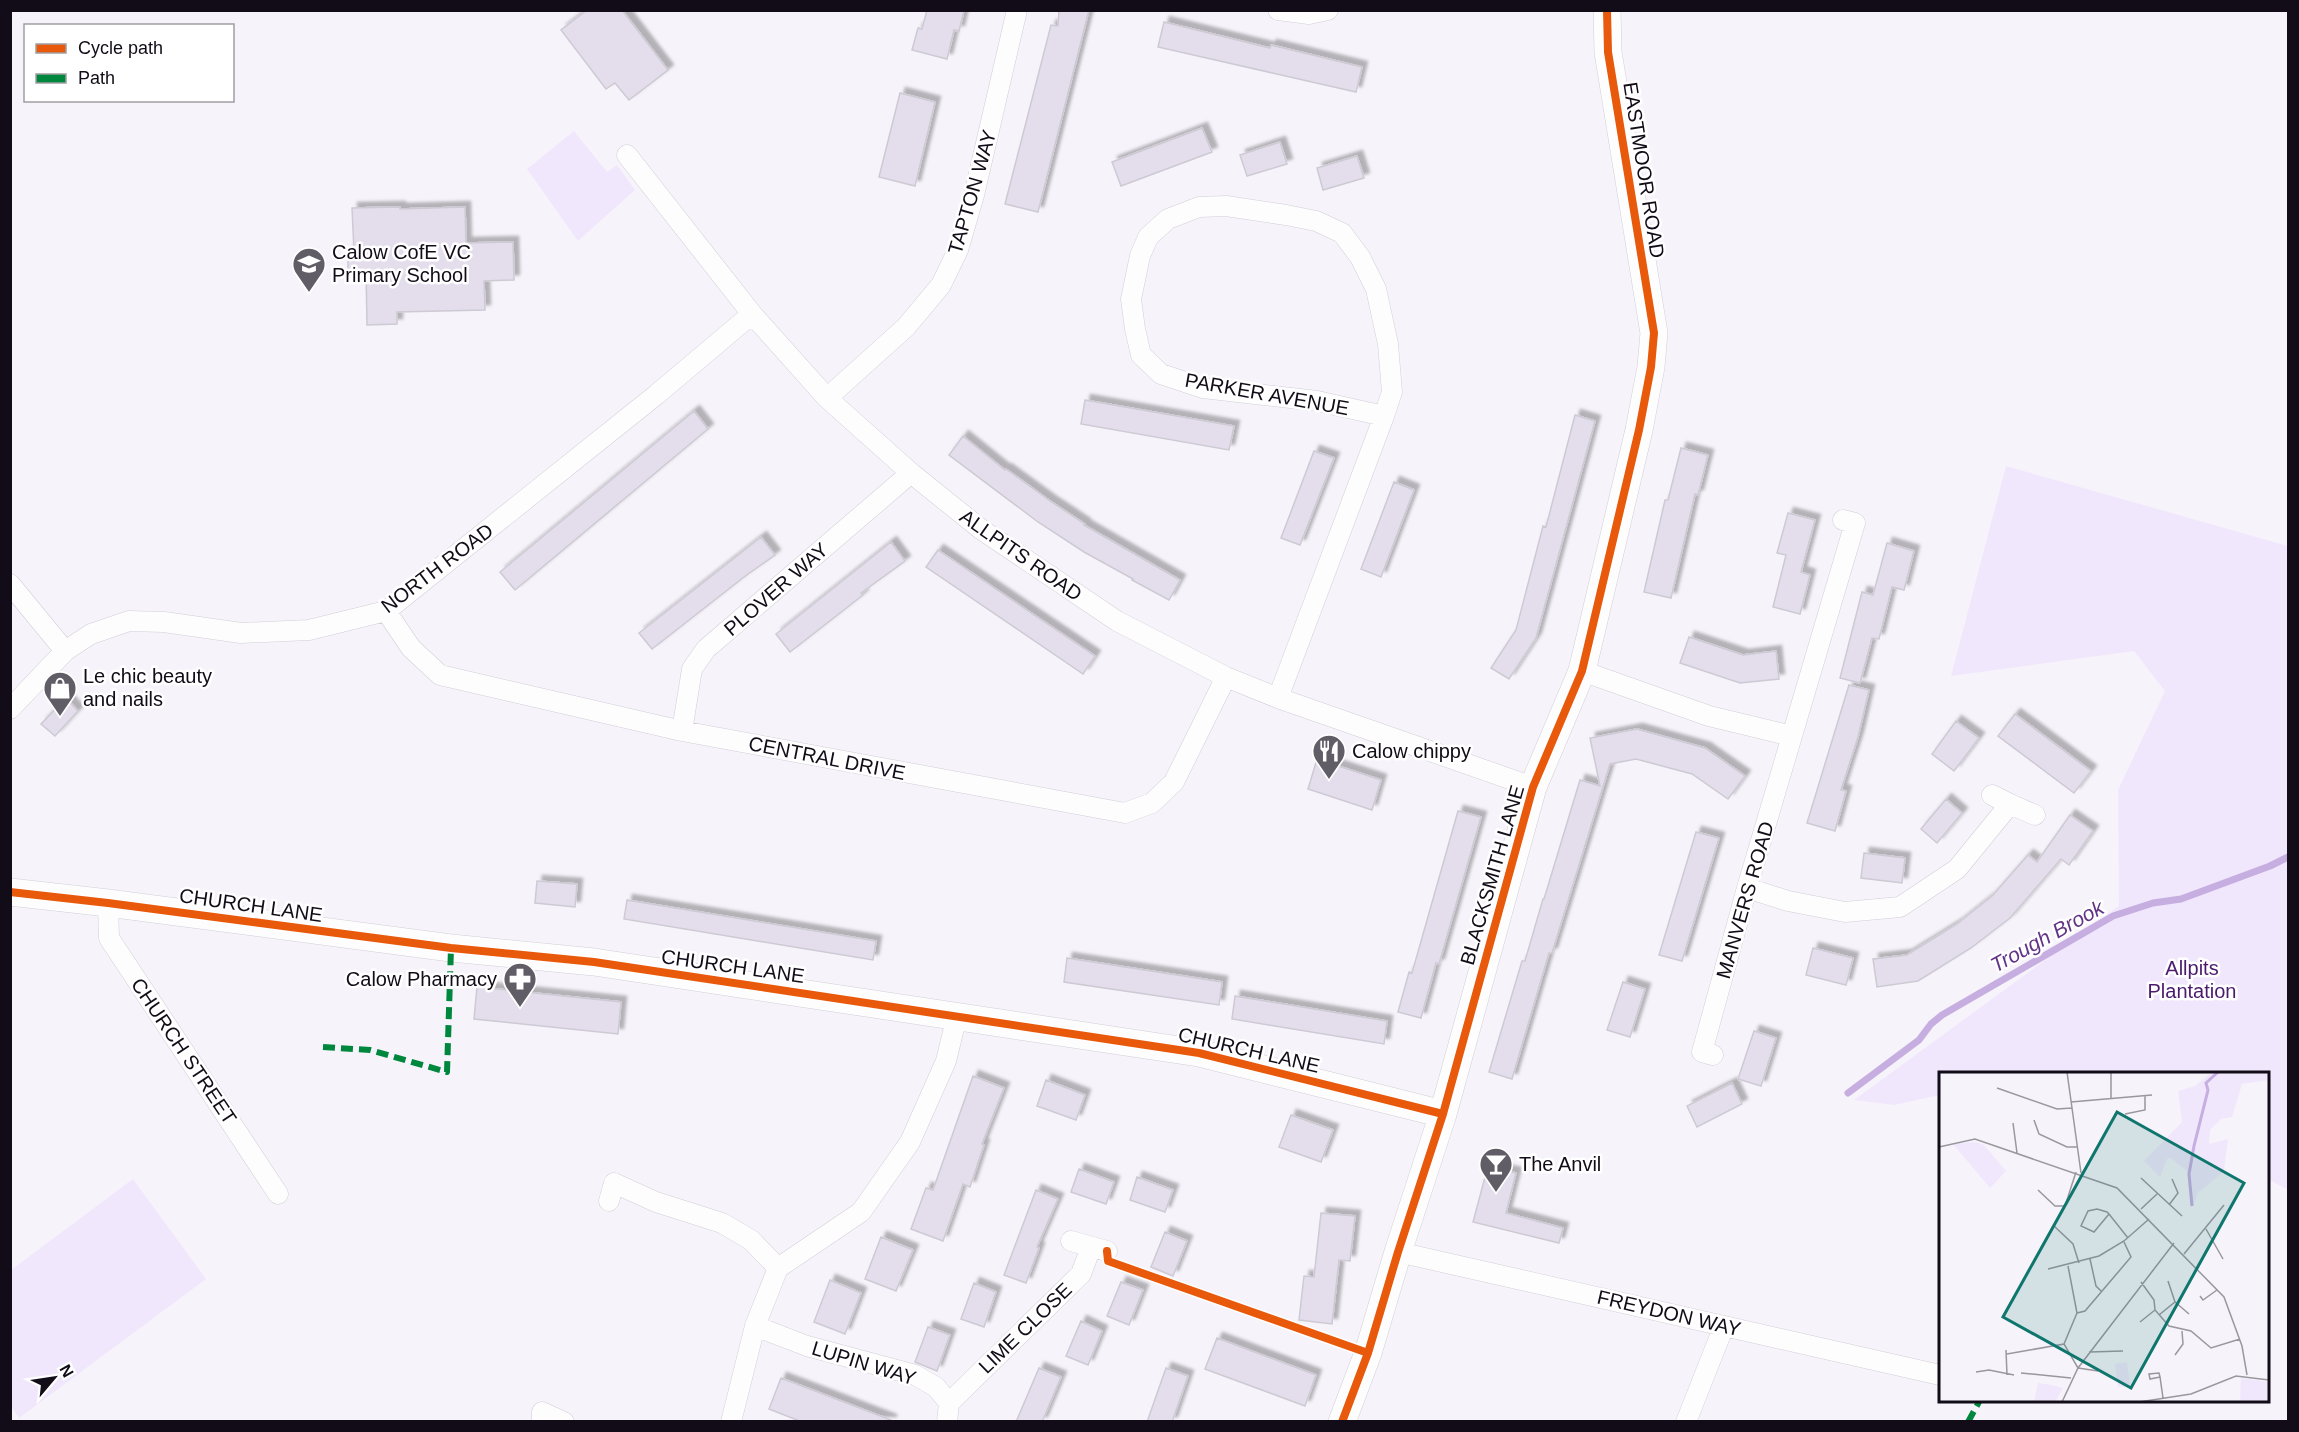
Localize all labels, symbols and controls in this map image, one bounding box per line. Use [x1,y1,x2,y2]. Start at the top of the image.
legend [24,24,234,102]
text: Cycle path [78,38,163,58]
text: Path [78,68,115,88]
street label: EASTMOOR ROAD [1619,80,1669,260]
street label: TAPTON WAY [944,127,1000,257]
place label: Calow CofE VC Primary School [332,241,471,286]
school or university icon: Calow CofE VC Primary School [291,246,327,293]
street label: PARKER AVENUE [1183,369,1351,419]
street label: ALLPITS ROAD [956,505,1086,605]
street label: NORTH ROAD [377,519,497,617]
street label: PLOVER WAY [720,538,832,640]
place label: Le chic beauty and nails [83,665,212,710]
shop icon: Le chic beauty and nails [42,670,78,717]
street label: CENTRAL DRIVE [747,732,907,784]
restaurant icon: Calow chippy [1311,733,1347,780]
place label: Calow chippy [1352,740,1471,762]
street label: BLACKSMITH LANE [1456,783,1528,967]
street label: MANVERS ROAD [1712,819,1778,981]
street label: CHURCH LANE [178,884,324,926]
water label: Trough Brook [1986,895,2109,977]
street label: CHURCH LANE [660,945,806,987]
park label: Allpits Plantation [2148,957,2236,1002]
pharmacy icon: Calow Pharmacy [502,961,538,1008]
place label: Calow Pharmacy [346,968,497,990]
street label: CHURCH STREET [127,974,241,1128]
street label: CHURCH LANE [1176,1023,1322,1077]
inset map [1939,1072,2269,1402]
bar icon: The Anvil [1478,1146,1514,1193]
place label: The Anvil [1519,1153,1601,1175]
street label: LIME CLOSE [974,1278,1076,1378]
street label: FREYDON WAY [1595,1286,1743,1340]
street label: LUPIN WAY [809,1337,919,1389]
north arrow [24,1348,84,1408]
text: N [56,1362,77,1380]

